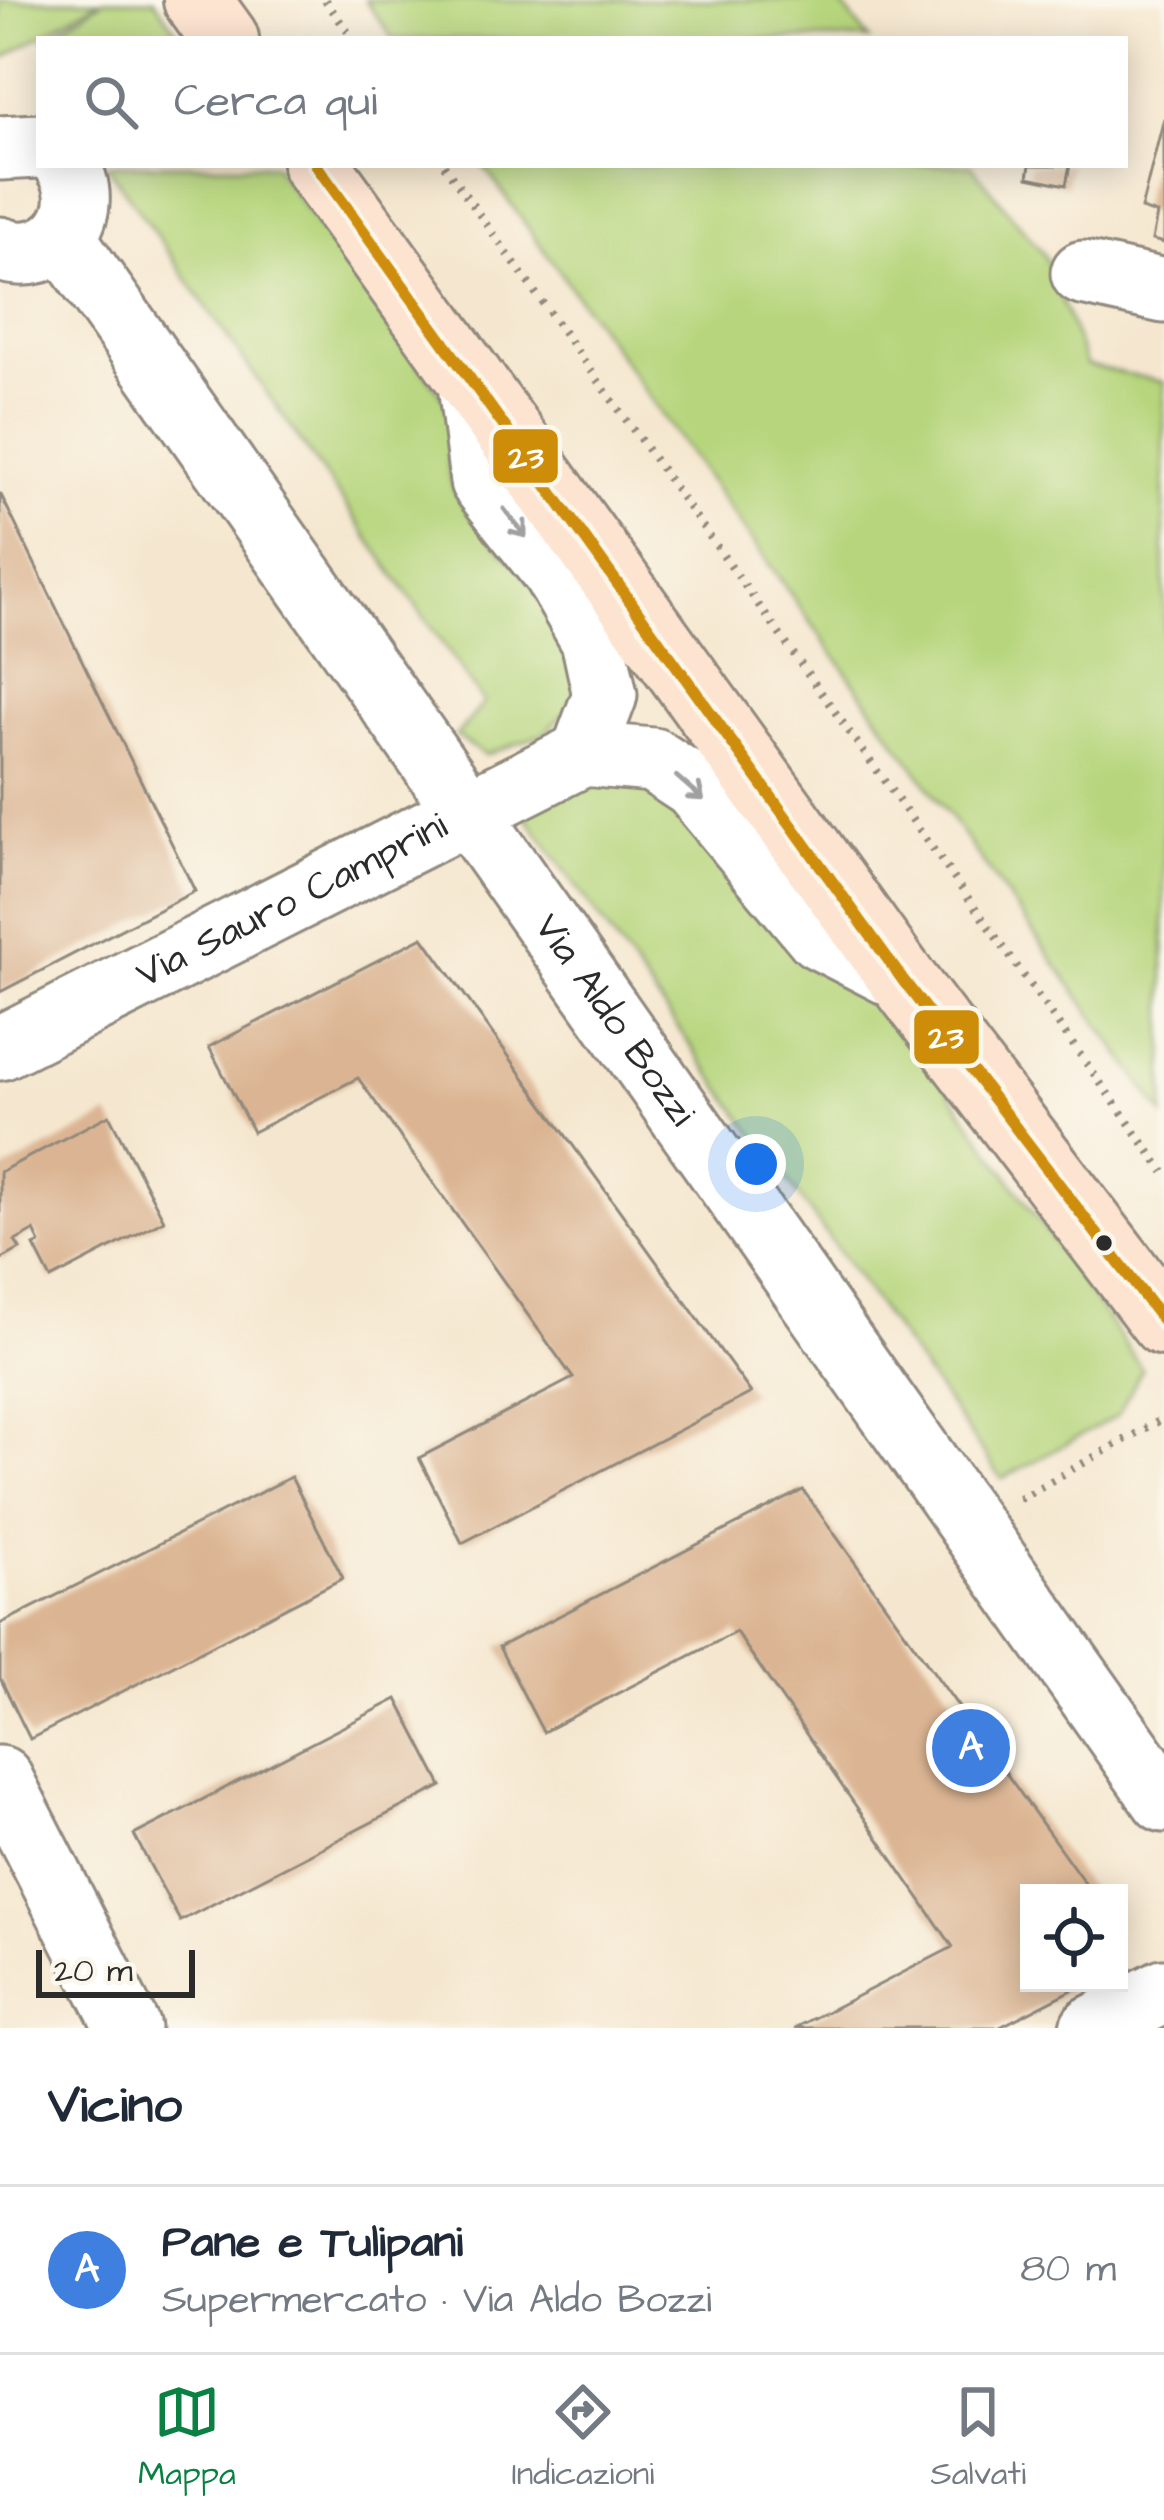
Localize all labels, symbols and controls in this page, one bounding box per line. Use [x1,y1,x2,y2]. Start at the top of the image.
search box [36,36,1128,168]
icon: search [78,69,144,135]
text: Cerca qui [174,71,377,133]
line badge: 23 [491,427,560,485]
text: 23 [507,435,544,481]
one-way arrow [501,506,528,538]
one-way arrow [674,773,705,801]
street label: Via Sauro Camprini [127,800,457,1002]
street label: Via Aldo Bozzi [521,903,708,1137]
line badge: 23 [912,1008,981,1066]
text: 23 [927,1015,964,1061]
your location [726,1134,786,1194]
unlabelled marker [1093,1232,1115,1254]
pin: A [932,1703,1010,1793]
map controls [1020,1884,1128,1992]
button: locate [1020,1884,1128,1992]
scale bar [36,1944,195,1997]
text: 20 m [54,1948,133,1994]
text: Vicino [48,2071,182,2142]
text: Pane e Tulipani [162,2212,463,2274]
text: A [75,2243,99,2297]
text: 80 m [1020,2243,1116,2297]
text: Supermercato · Via Aldo Bozzi [162,2274,712,2328]
tab: Mappa [138,2379,236,2497]
tab: Indicazioni [512,2379,654,2497]
tab: Salvati [930,2379,1026,2497]

